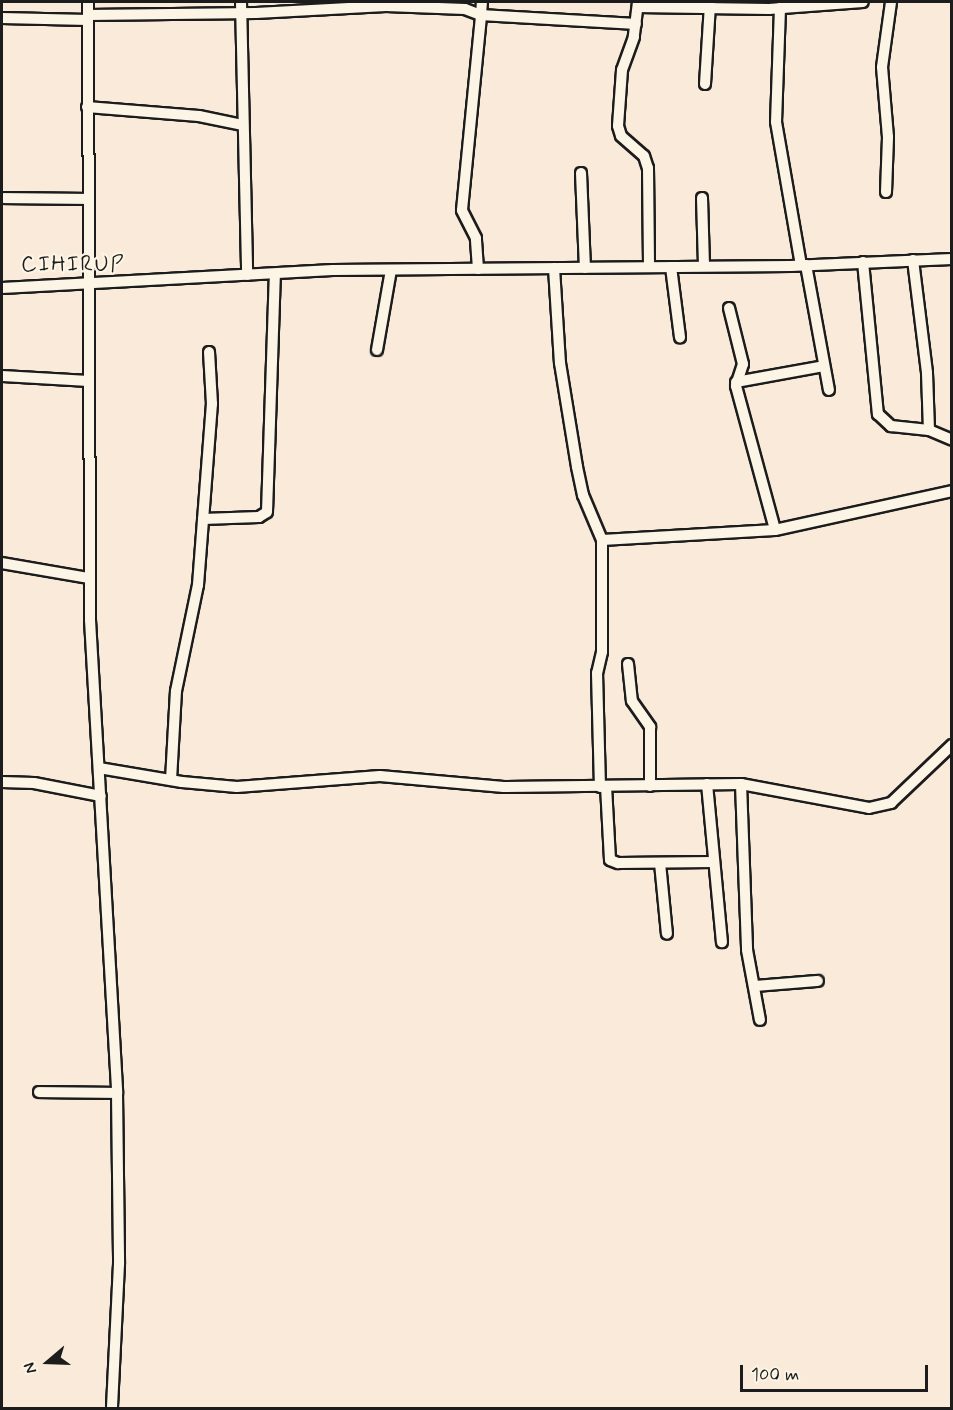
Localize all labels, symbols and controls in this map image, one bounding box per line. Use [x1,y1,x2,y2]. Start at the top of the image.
district label: CIHIRUP [21,253,125,279]
north arrow [18,1332,78,1392]
scale bar [743,1353,930,1391]
text: N [19,1360,42,1376]
text: 100 m [751,1363,799,1387]

